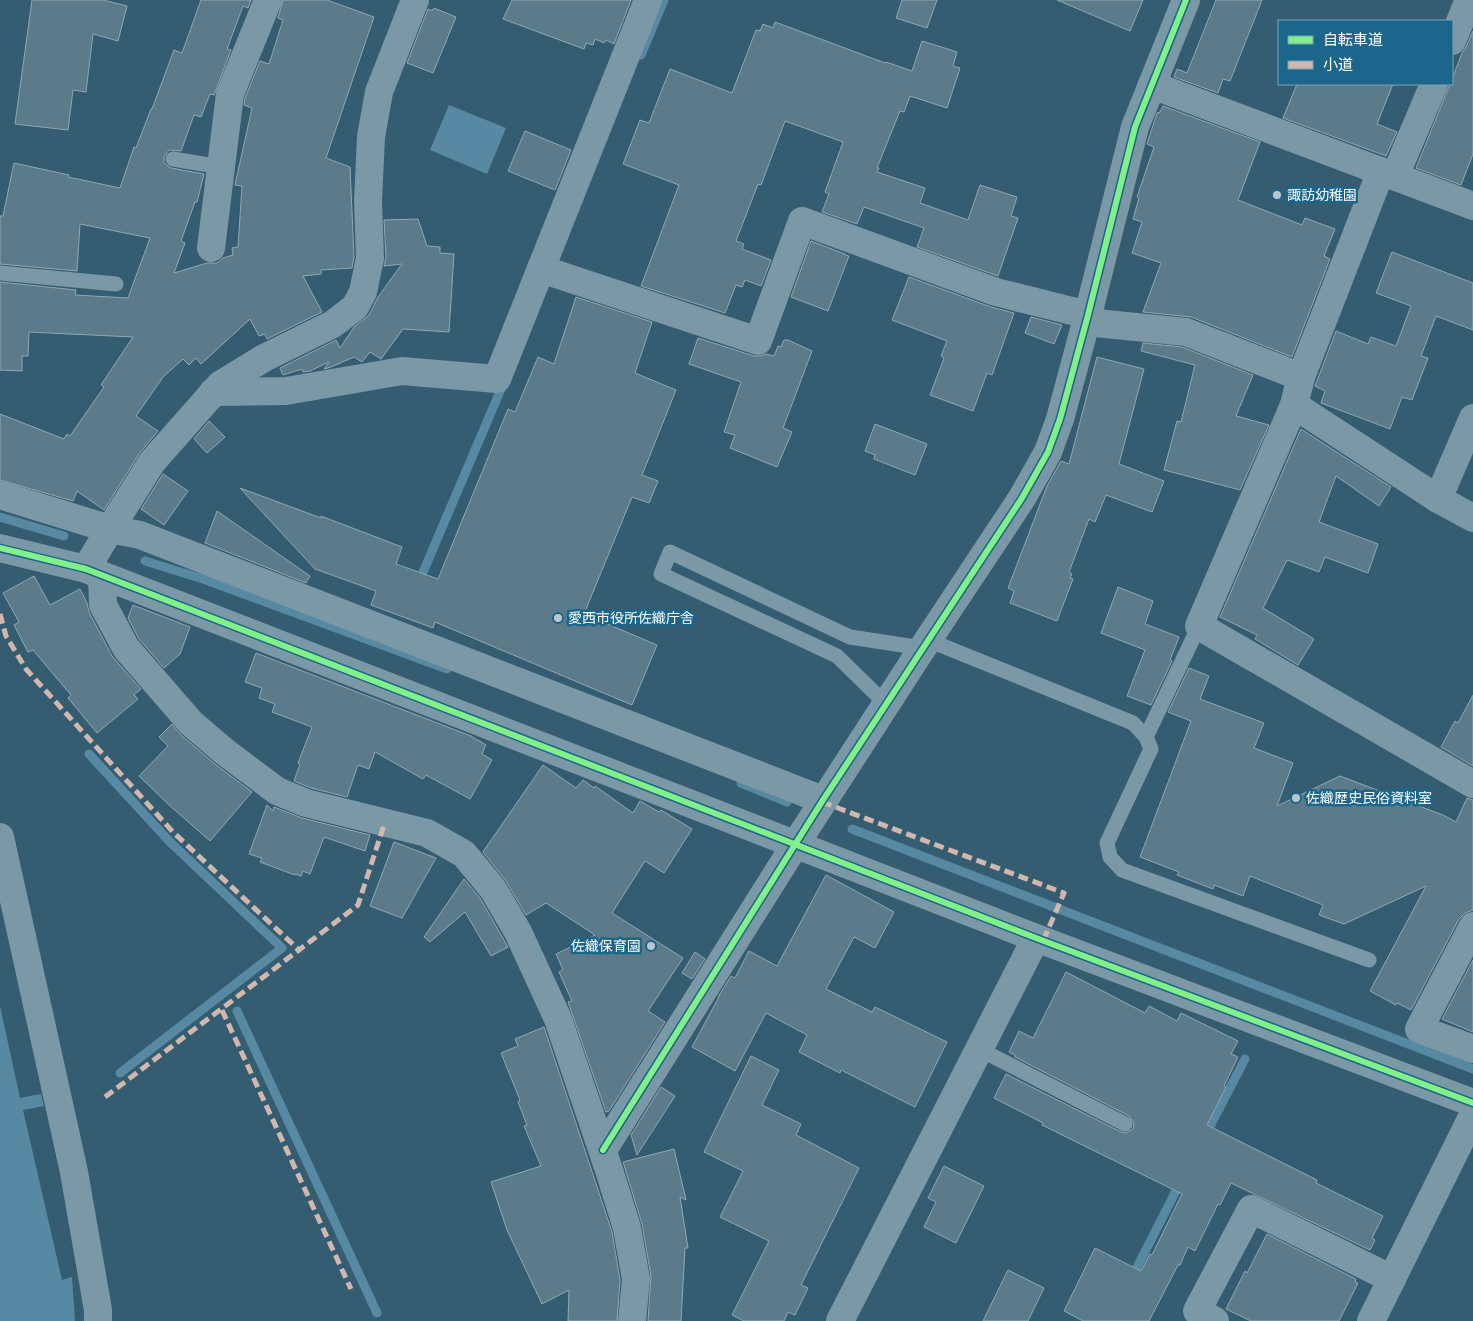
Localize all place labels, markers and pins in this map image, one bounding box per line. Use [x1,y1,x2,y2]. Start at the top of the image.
place label: 諏訪幼稚園 [1287,187,1357,204]
marker: 諏訪幼稚園 [1271,189,1283,201]
place label: 愛西市役所佐織庁舎 [568,610,694,627]
marker: 愛西市役所佐織庁舎 [552,612,564,624]
place label: 佐織歴史民俗資料室 [1306,790,1432,807]
marker: 佐織歴史民俗資料室 [1290,792,1302,804]
place label: 佐織保育園 [571,938,641,955]
marker: 佐織保育園 [645,940,657,952]

